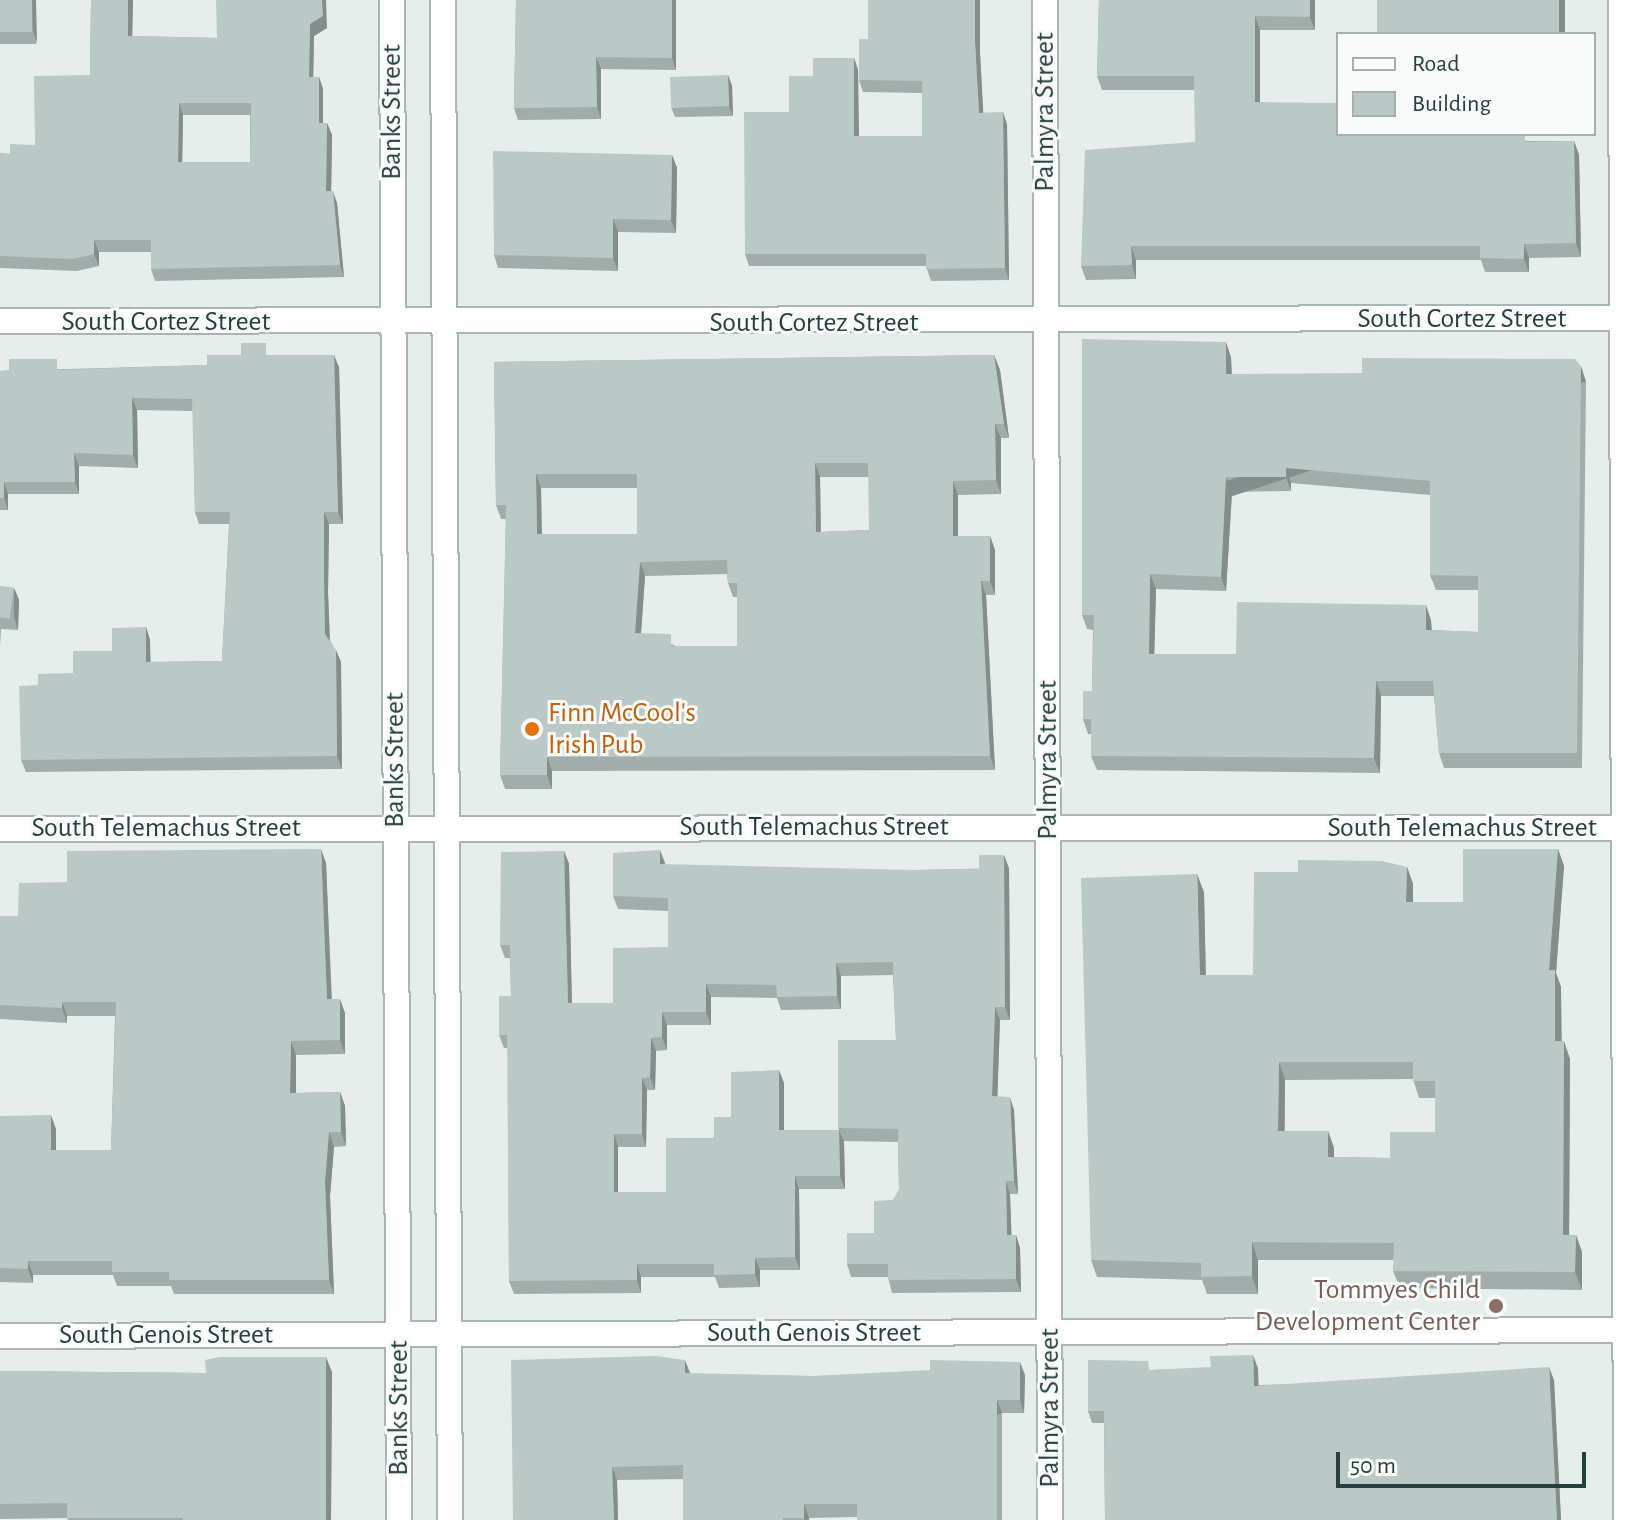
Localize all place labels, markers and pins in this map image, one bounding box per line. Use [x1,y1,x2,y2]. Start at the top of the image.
place label: Finn McCool's Irish Pub [548,696,696,762]
marker: Finn McCool's Irish Pub [523,720,541,738]
place label: Tommyes Child Development Center [1255,1273,1480,1339]
marker: Tommyes Child Development Center [1487,1297,1505,1315]

